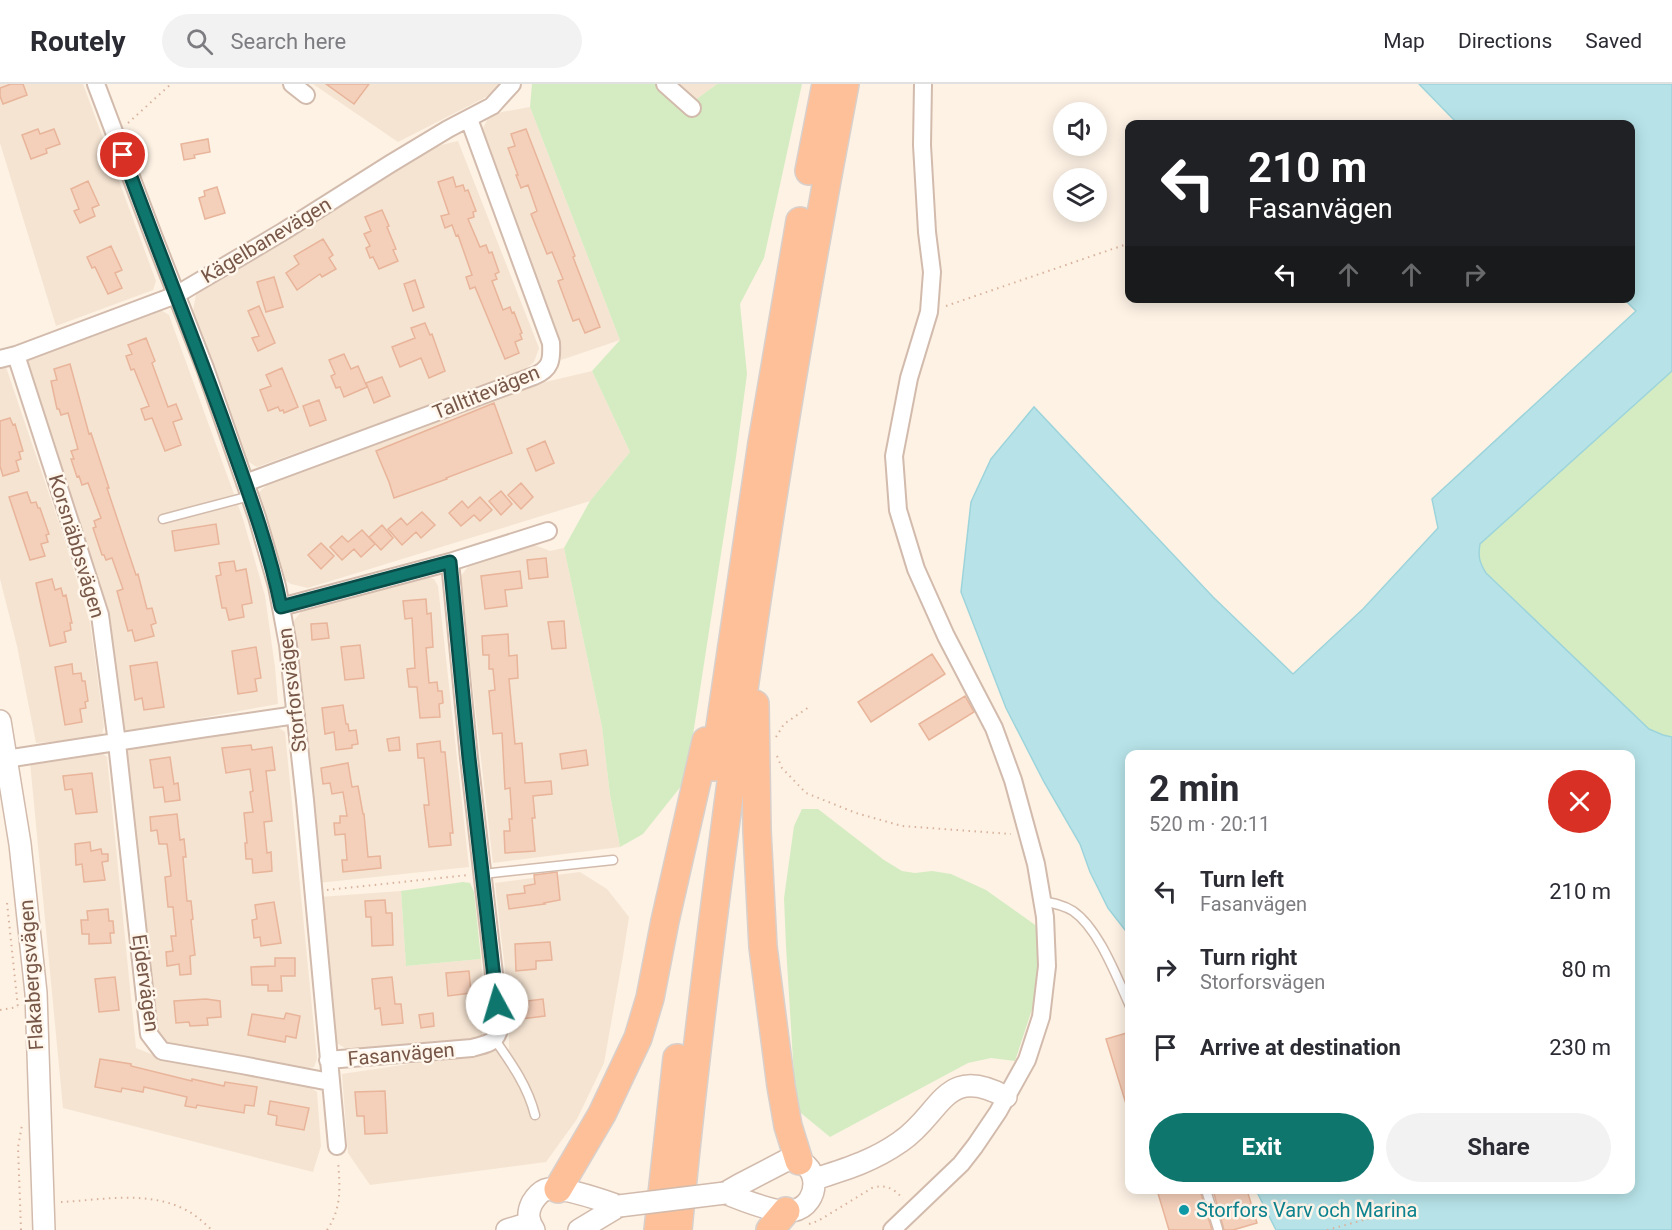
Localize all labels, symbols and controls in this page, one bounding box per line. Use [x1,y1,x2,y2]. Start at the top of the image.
search box [162,14,582,68]
text: Routely [30,25,126,58]
icon: search [183,25,216,58]
text: Search here [231,29,346,54]
text: Map [1383,29,1425,53]
text: Directions [1458,29,1552,53]
text: Saved [1585,29,1642,53]
map controls [1053,102,1107,222]
button: sound [1053,102,1107,156]
pin [97,129,148,180]
icon: arrive [106,138,139,171]
text: 210 m [1248,143,1367,192]
icon: left [1149,144,1227,222]
button: layers [1053,168,1107,222]
street label: Kägelbanevägen [197,192,335,288]
text: Fasanvägen [1248,193,1393,225]
icon: left [1269,258,1302,291]
icon: ahead [1332,258,1365,291]
icon: ahead [1395,258,1428,291]
icon: right [1458,258,1491,291]
street label: Talltitevägen [429,360,543,424]
street label: Korsnäbbsvägen [44,471,110,621]
street label: Storforsvägen [272,626,312,754]
text: 2 min [1149,768,1240,810]
button: close [1548,770,1611,833]
text: 520 m · 20:11 [1149,812,1270,836]
text: Turn left [1200,867,1284,892]
icon: left [1149,875,1182,908]
text: 210 m [1549,879,1611,904]
text: Fasanvägen [1200,892,1307,916]
street label: Flakabergsvägen [14,899,48,1051]
street label: Ejdervägen [127,933,165,1033]
text: Turn right [1200,945,1297,970]
icon: right [1149,953,1182,986]
text: 80 m [1562,957,1611,982]
text: Storforsvägen [1200,970,1325,994]
position arrow [465,972,529,1036]
icon: arrive [1149,1031,1182,1064]
text: Arrive at destination [1200,1035,1401,1060]
text: 230 m [1549,1035,1611,1060]
street label: Fasanvägen [347,1037,455,1071]
button: Exit [1149,1113,1374,1182]
button: Share [1386,1113,1611,1182]
place label: Storfors Varv och Marina [1196,1198,1418,1222]
marker: Storfors Varv och Marina [1177,1203,1191,1217]

